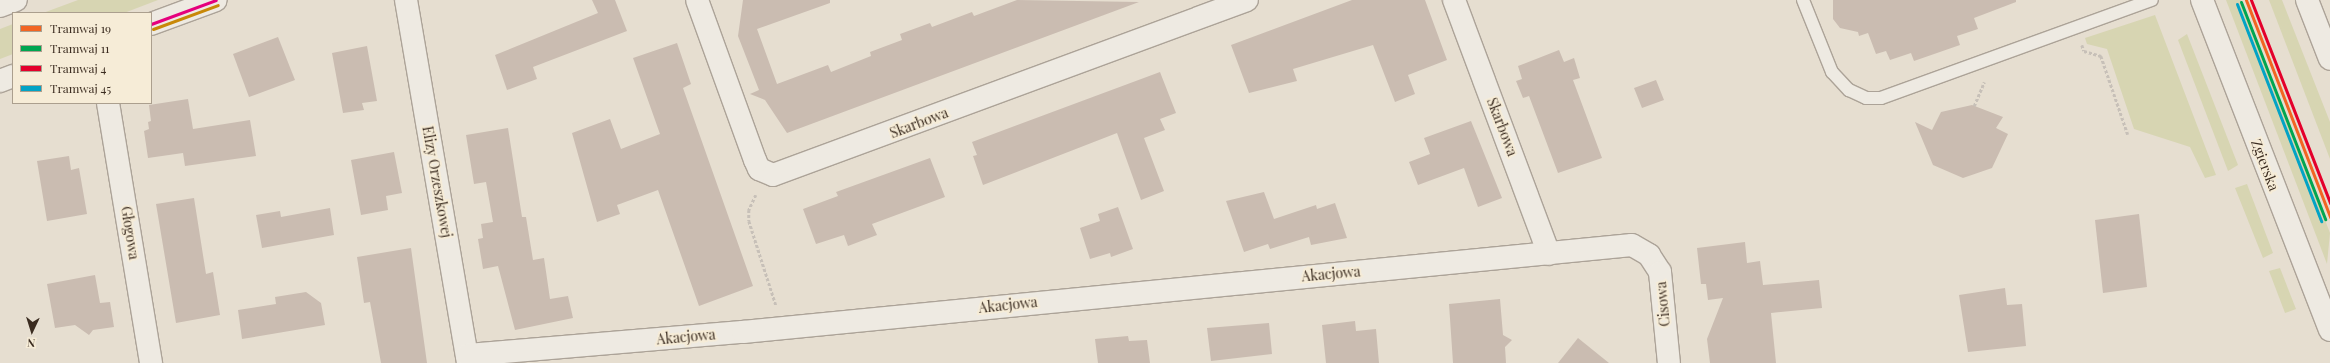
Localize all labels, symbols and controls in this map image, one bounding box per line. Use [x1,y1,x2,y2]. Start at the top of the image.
legend [12,12,152,104]
text: Tramwaj 19 [50,20,111,36]
text: Tramwaj 11 [50,40,110,56]
text: Tramwaj 4 [50,60,106,76]
text: Tramwaj 45 [50,80,111,96]
street label: Skarbowa [1483,95,1521,159]
street label: Skarbowa [887,104,951,142]
street label: Elizy Orzeszkowej [419,125,455,239]
street label: Zgierska [2247,137,2283,193]
street label: Głogowa [117,205,143,261]
street label: Akacjowa [1301,263,1361,285]
street label: Cisowa [1653,281,1673,327]
street label: Akacjowa [978,294,1038,316]
north arrow [12,311,52,351]
street label: Akacjowa [656,326,716,348]
text: N [27,336,36,351]

